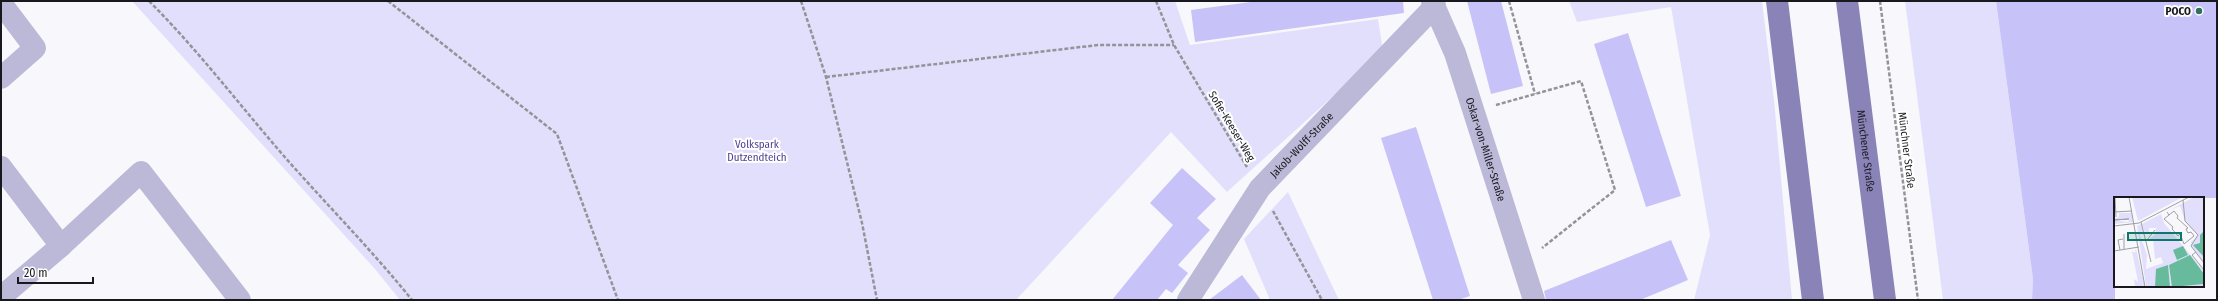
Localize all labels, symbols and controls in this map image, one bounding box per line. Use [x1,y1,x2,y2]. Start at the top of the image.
place label: POCO [2166,5,2191,18]
marker: POCO [2194,6,2204,16]
street label: Sofie-Keeser-Weg [1206,89,1258,164]
street label: Oskar-von-Miller-Straße [1463,96,1508,203]
street label: Münchener Straße [1854,109,1877,193]
street label: Jakob-Wolff-Straße [1268,110,1336,181]
street label: Münchner Straße [1895,111,1918,189]
park label: Volkspark Dutzendteich [727,138,787,164]
inset map [2114,197,2204,287]
scale bar [18,259,93,285]
text: 20 m [24,266,48,280]

